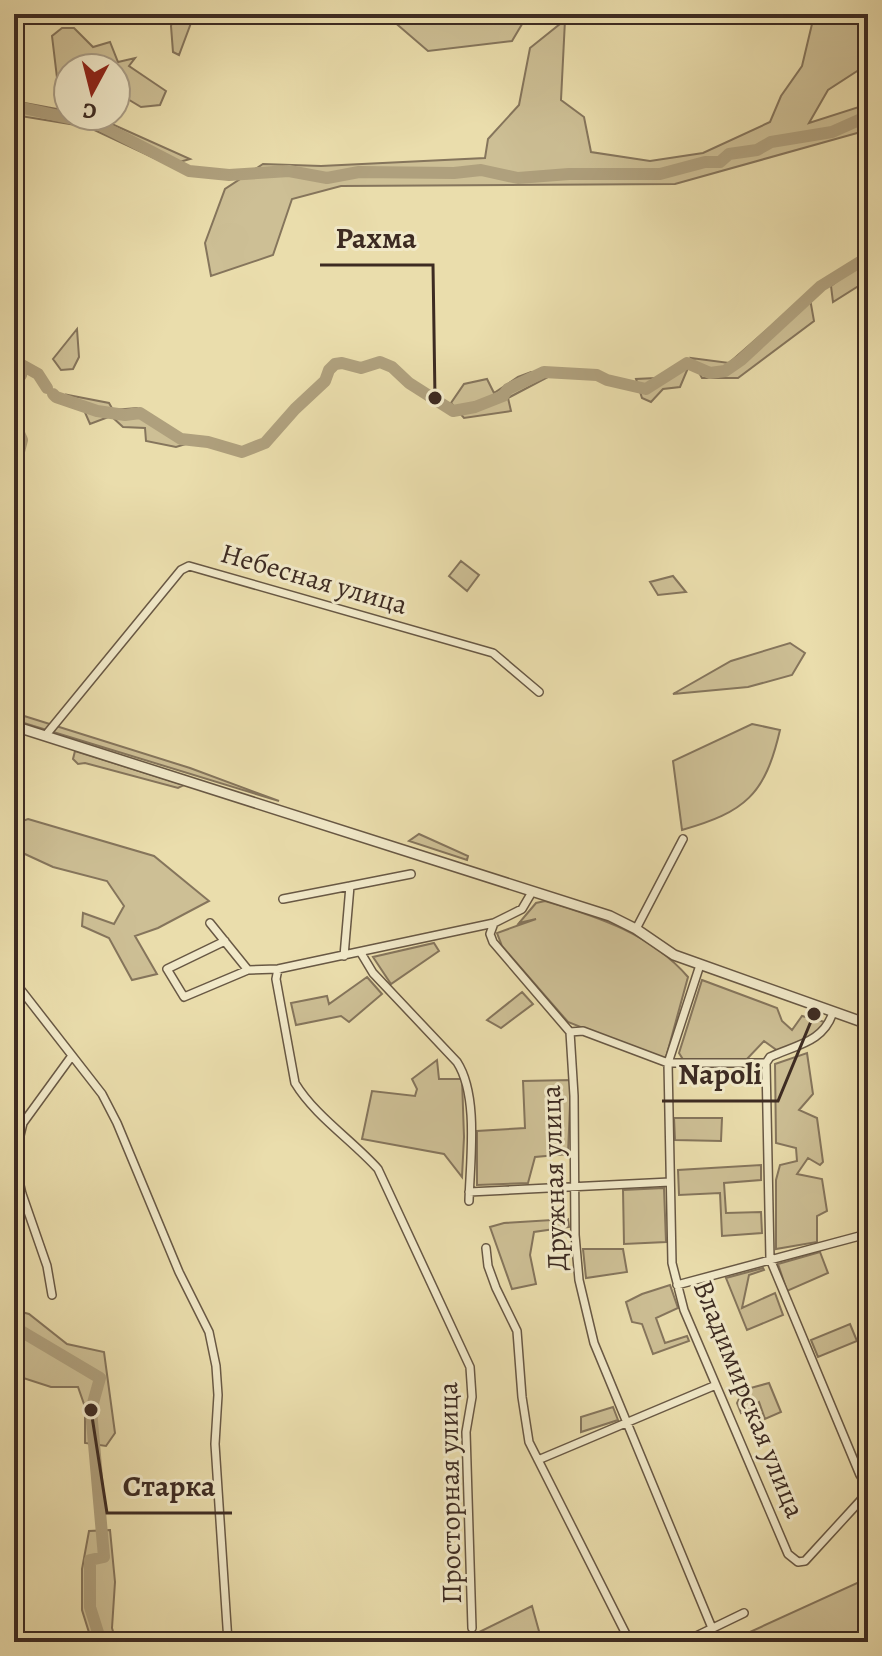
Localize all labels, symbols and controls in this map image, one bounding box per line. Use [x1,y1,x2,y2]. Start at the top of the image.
north arrow [52,52,132,132]
text: С [81,95,98,127]
callout: Рахма [320,211,433,265]
text: Рахма [335,218,417,258]
street label: Небесная улица [216,534,412,624]
callout: Napoli [662,1047,778,1101]
text: Napoli [678,1054,762,1094]
street label: Дружная улица [532,1084,576,1271]
street label: Владимирская улица [684,1275,814,1524]
street label: Просторная улица [429,1382,471,1604]
callout: Старка [107,1459,232,1513]
text: Старка [123,1466,216,1506]

